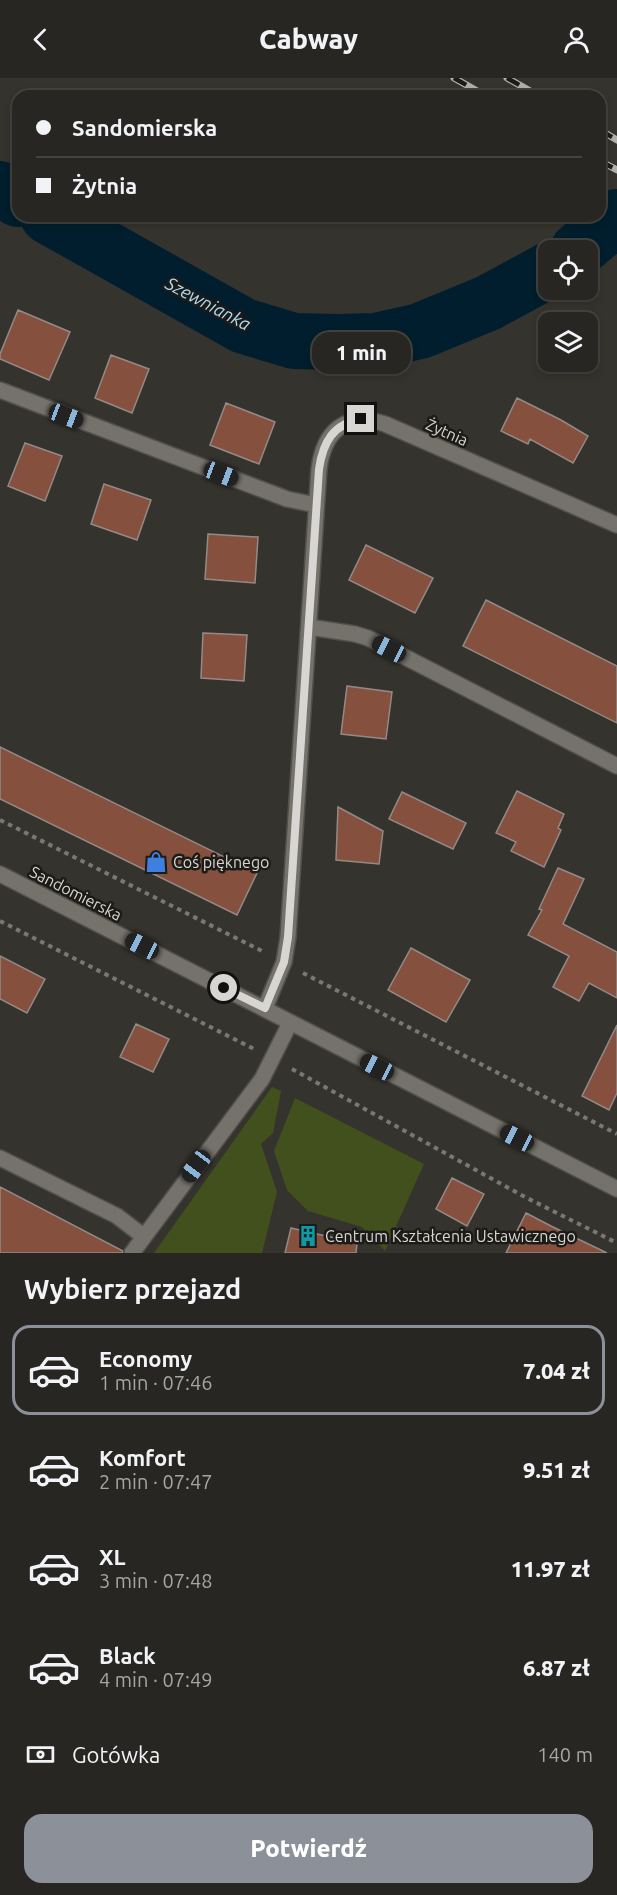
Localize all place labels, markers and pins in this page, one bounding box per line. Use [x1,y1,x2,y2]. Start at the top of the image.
shop icon: Coś pięknego [144,850,168,874]
place label: Coś pięknego [173,853,269,871]
building icon: Centrum Kształcenia Ustawicznego [296,1224,320,1248]
place label: Centrum Kształcenia Ustawicznego [325,1227,576,1245]

